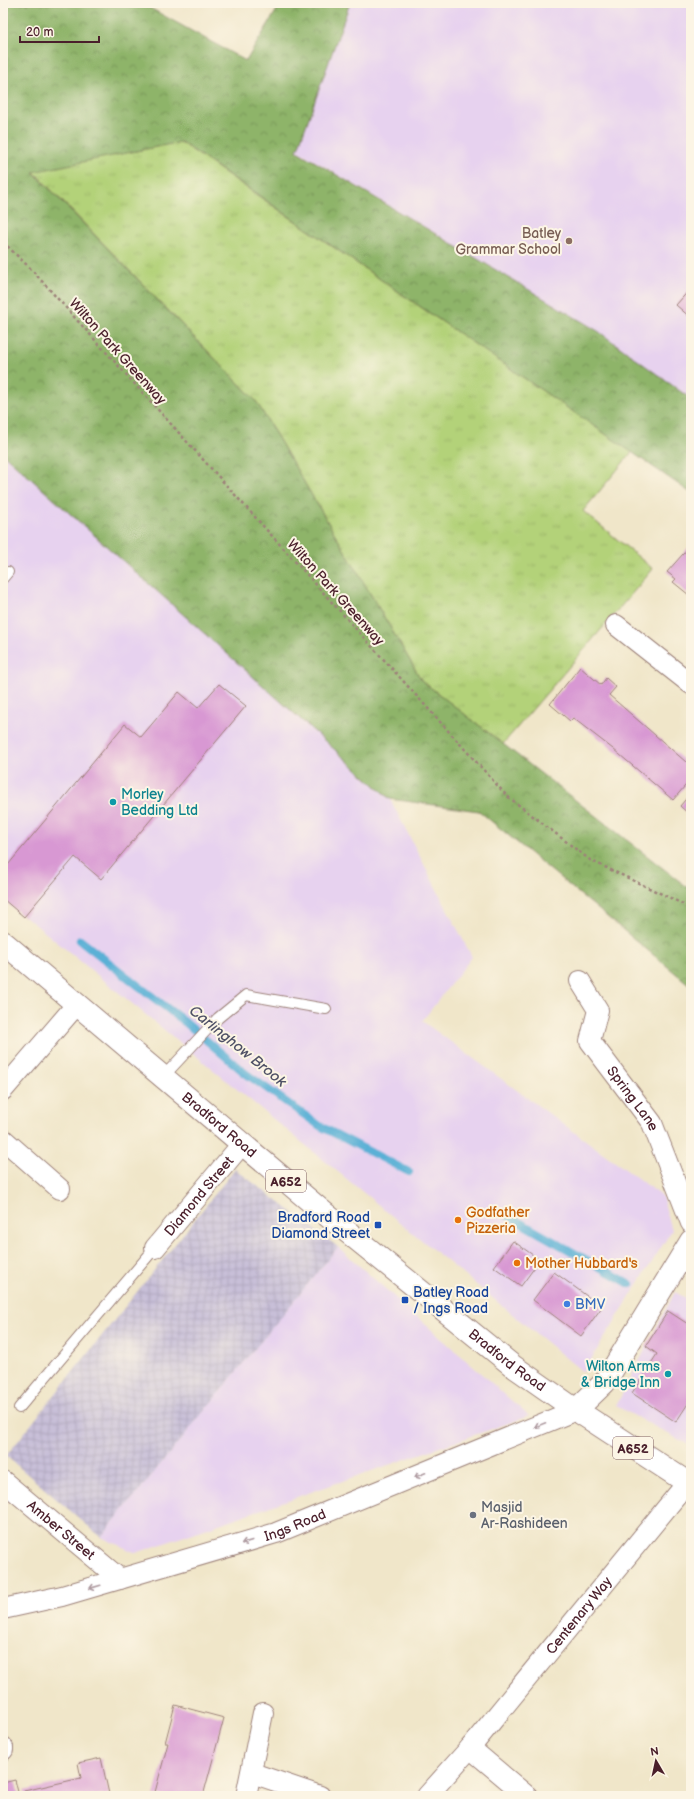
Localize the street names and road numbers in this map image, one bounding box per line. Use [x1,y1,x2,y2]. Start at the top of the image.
street label: Wilton Park Greenway [65,295,170,408]
street label: Wilton Park Greenway [283,536,388,649]
street label: Spring Lane [603,1063,662,1133]
street label: Bradford Road [178,1089,260,1161]
street label: Diamond Street [161,1152,238,1240]
road number: A652 [266,1170,306,1192]
street label: Bradford Road [465,1325,549,1395]
road number: A652 [613,1437,653,1459]
street label: Amber Street [23,1497,99,1564]
street label: Ings Road [262,1506,328,1545]
street label: Centenary Way [542,1573,616,1658]

